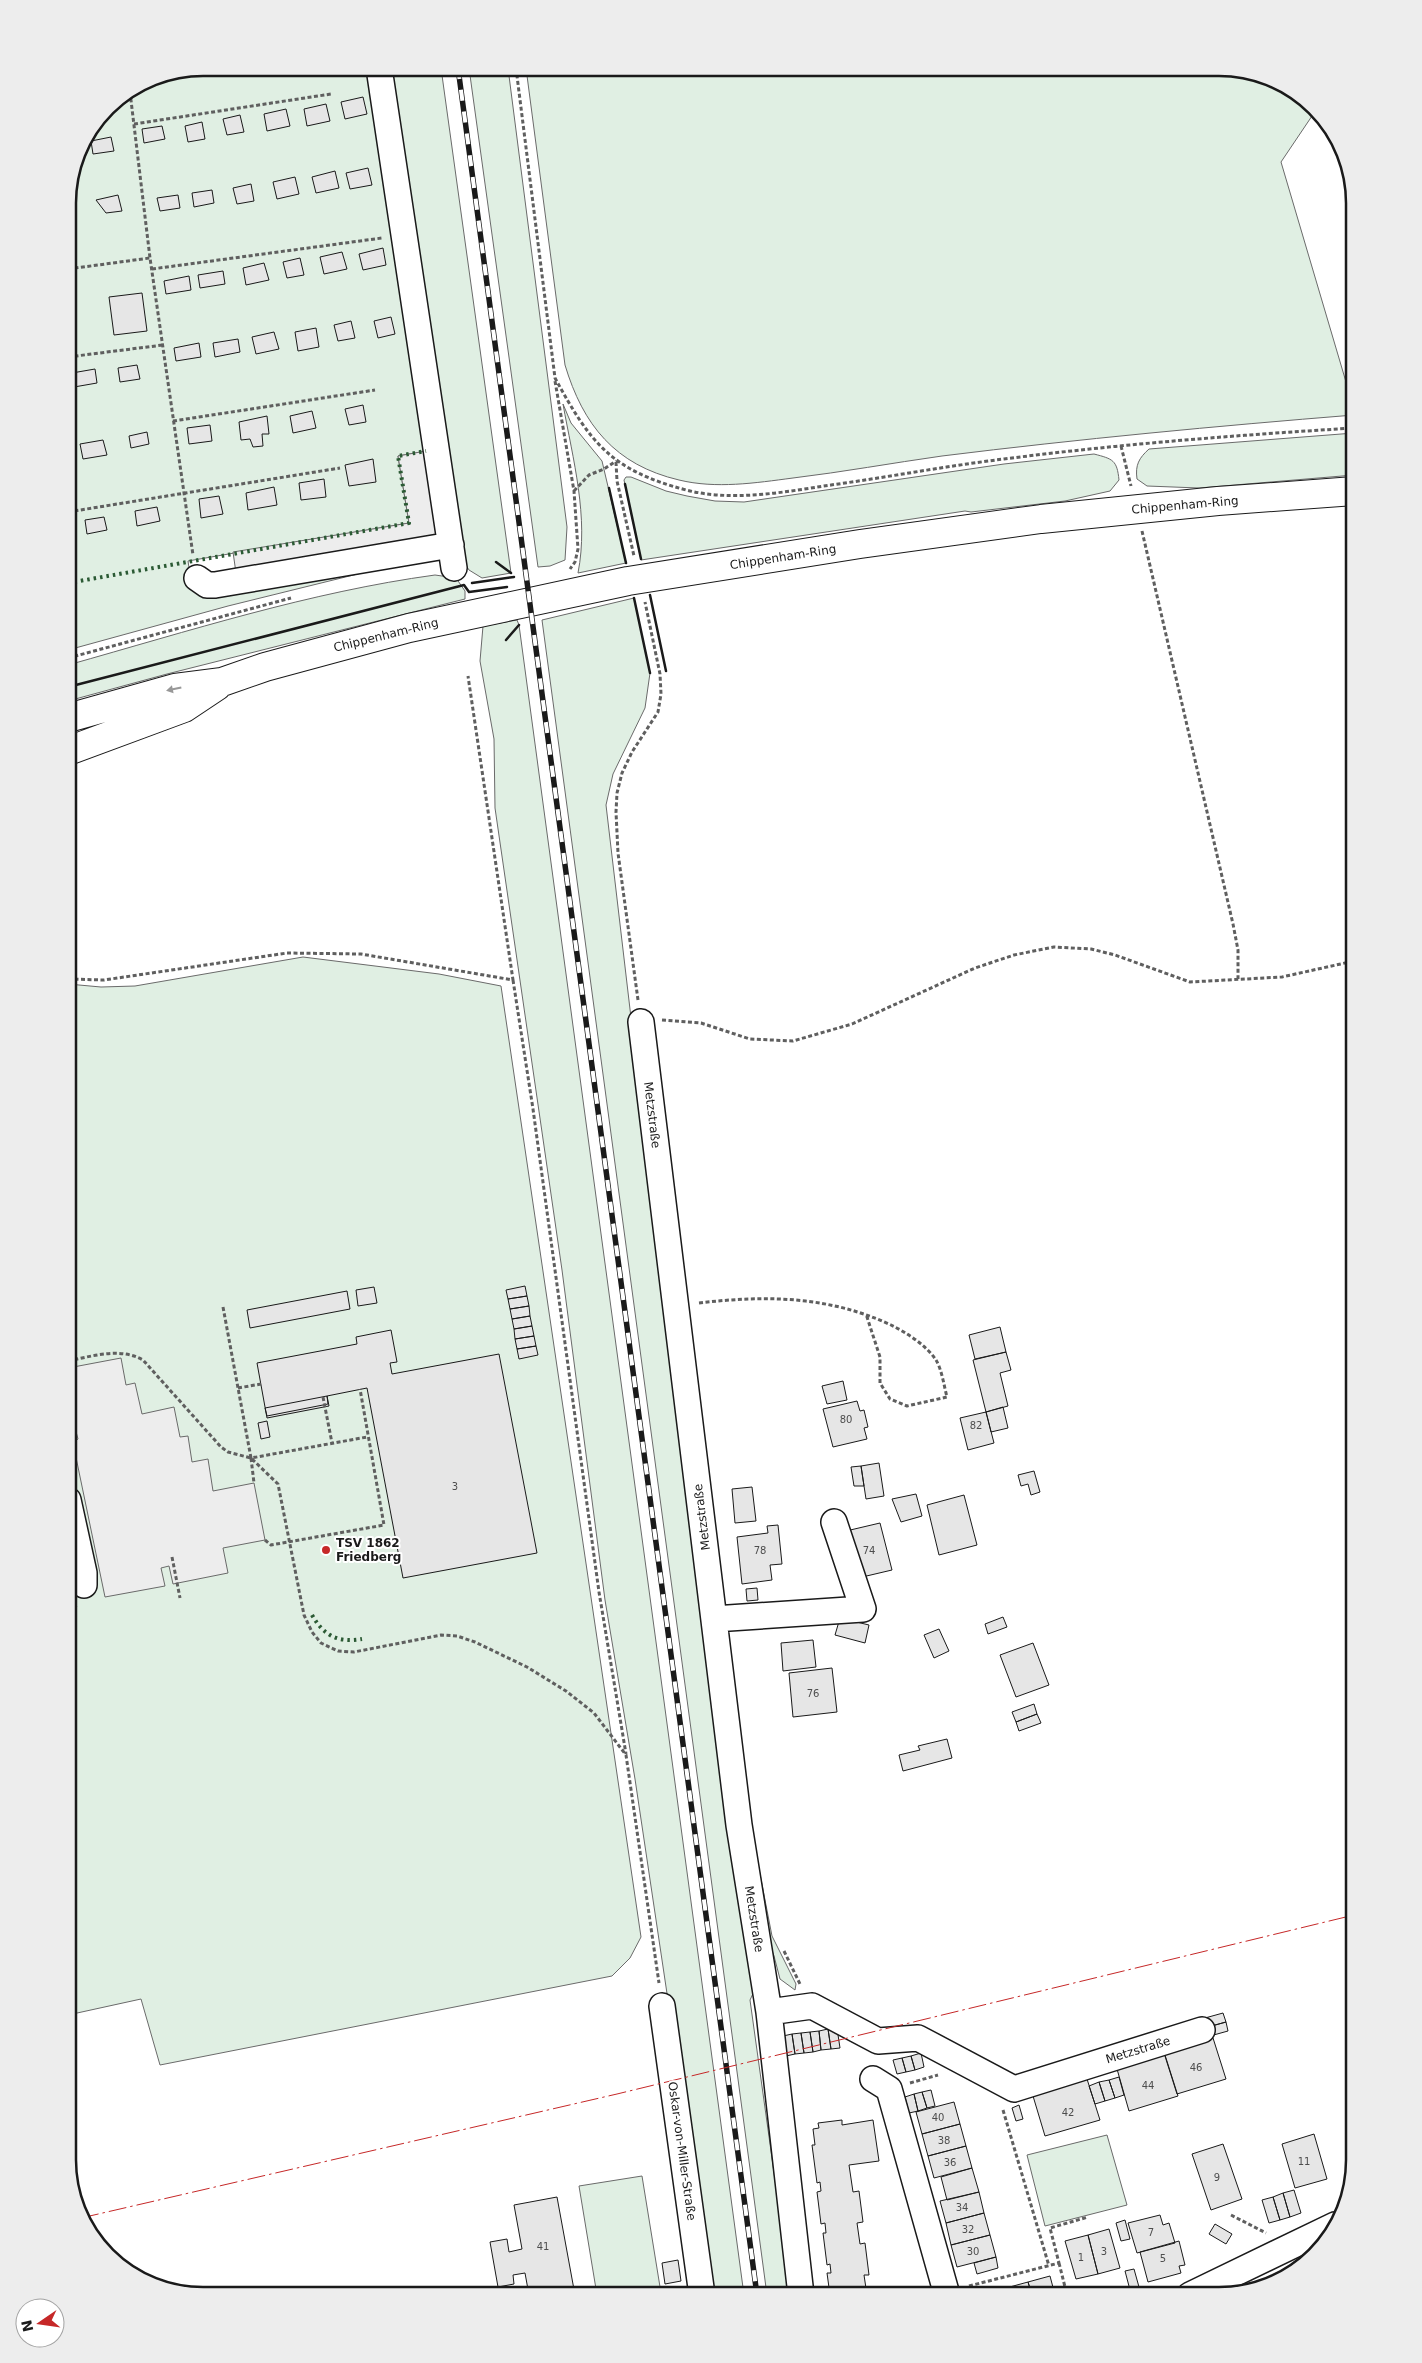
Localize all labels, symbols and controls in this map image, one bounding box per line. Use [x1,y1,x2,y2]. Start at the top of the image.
street label: Chippenham-Ring [1131,493,1239,517]
street label: Chippenham-Ring [729,542,837,572]
street label: Chippenham-Ring [332,615,440,655]
one-way arrow [166,685,181,693]
street label: Metzstraße [641,1081,663,1149]
house number: 80 [840,1414,852,1425]
house number: 82 [970,1420,982,1431]
house number: 3 [452,1481,458,1492]
street label: Metzstraße [691,1483,713,1551]
place label: TSV 1862 Friedberg [336,1536,401,1564]
marker: TSV 1862 Friedberg [320,1544,332,1556]
house number: 78 [754,1545,766,1556]
house number: 74 [863,1545,875,1556]
house number: 76 [807,1688,819,1699]
street label: Metzstraße [742,1885,766,1953]
street label: Metzstraße [1104,2034,1172,2066]
house number: 46 [1190,2062,1202,2073]
house number: 44 [1142,2080,1154,2091]
street label: Oskar-von-Miller-Straße [665,2081,699,2221]
house number: 42 [1062,2107,1074,2118]
house number: 40 [932,2112,944,2123]
house number: 38 [938,2135,950,2146]
house number: 11 [1298,2156,1310,2167]
house number: 36 [944,2157,956,2168]
house number: 9 [1214,2172,1220,2183]
house number: 34 [956,2202,968,2213]
house number: 32 [962,2224,974,2235]
house number: 7 [1148,2227,1154,2238]
house number: 41 [537,2241,549,2252]
house number: 30 [967,2246,979,2257]
house number: 3 [1101,2246,1107,2257]
house number: 1 [1078,2252,1084,2263]
house number: 5 [1160,2253,1166,2264]
north arrow [15,2298,65,2348]
text: N [18,2318,36,2333]

